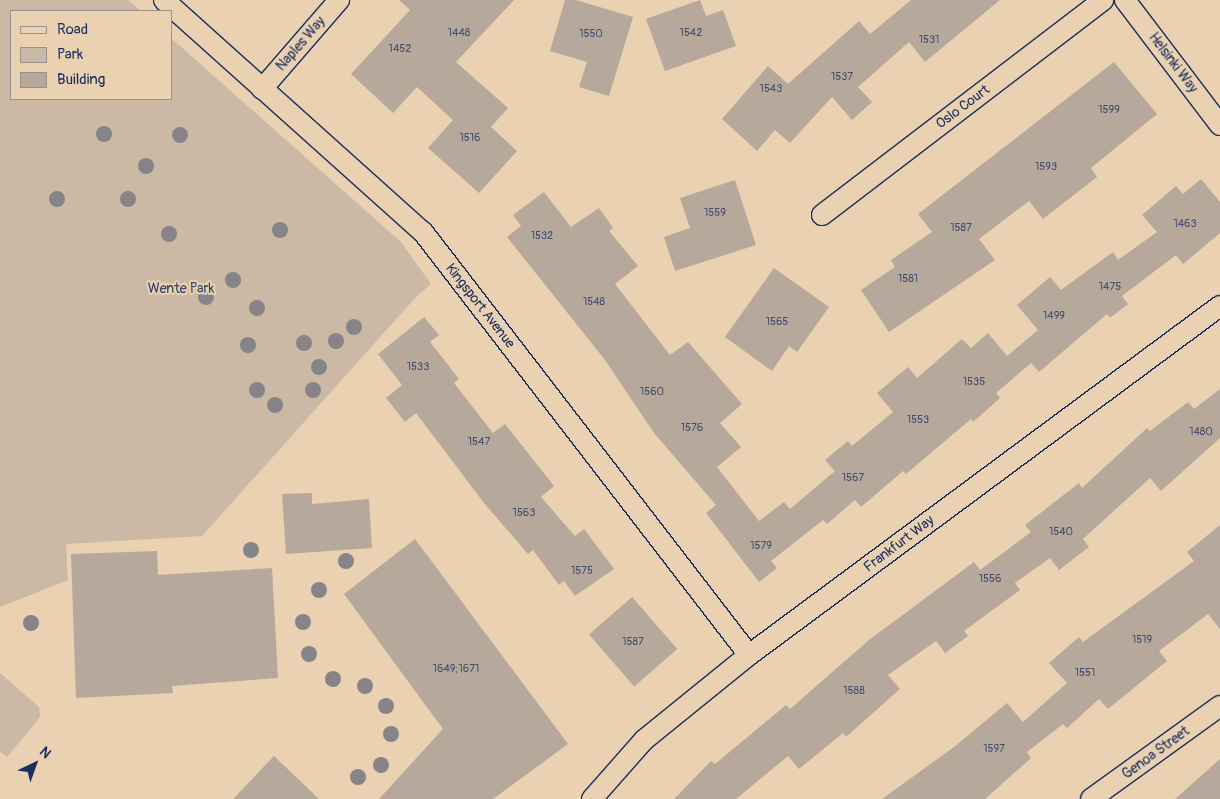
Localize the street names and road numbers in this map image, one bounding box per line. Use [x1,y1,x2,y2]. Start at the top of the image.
street label: Naples Way [273,13,329,75]
street label: Helsinki Way [1145,30,1201,96]
street label: Oslo Court [933,81,993,133]
street label: Kingsport Avenue [442,260,518,352]
street label: Frankfurt Way [861,512,937,576]
street label: Genoa Street [1119,723,1193,783]

